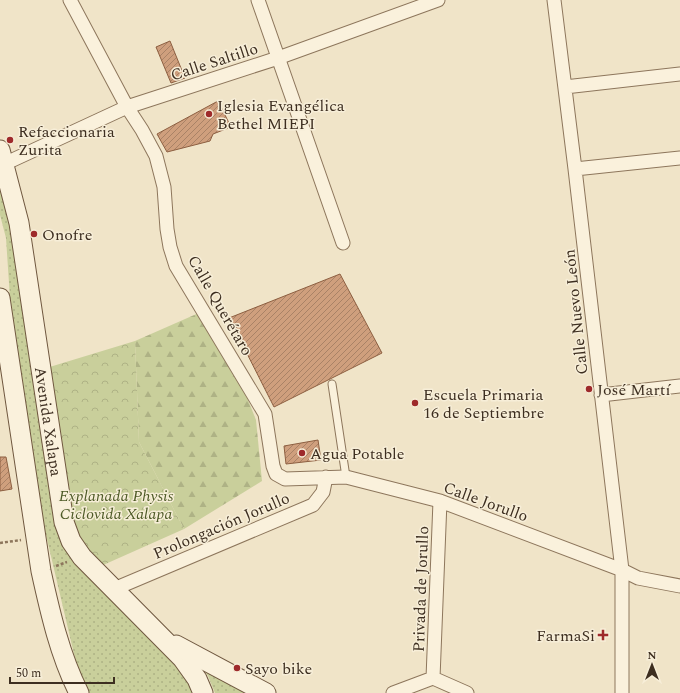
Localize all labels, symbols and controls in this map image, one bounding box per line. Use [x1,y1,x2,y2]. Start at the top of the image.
street label: Calle Saltillo [168,37,261,87]
place label: Iglesia Evangélica Bethel MIEPI [217,94,345,136]
marker: Iglesia Evangélica Bethel MIEPI [204,109,214,119]
place label: Refaccionaria Zurita [18,120,115,162]
marker: Refaccionaria Zurita [5,135,15,145]
place label: Onofre [42,223,92,247]
marker: Onofre [29,229,39,239]
street label: Calle Nuevo León [557,248,595,376]
street label: Calle Querétaro [182,251,259,360]
street label: Avenida Xalapa [28,365,68,478]
place label: José Martí [597,378,671,402]
place label: Escuela Primaria 16 de Septiembre [423,383,544,425]
marker: José Martí [584,384,594,394]
marker: Escuela Primaria 16 de Septiembre [410,398,420,408]
place label: Agua Potable [310,442,405,466]
marker: Agua Potable [297,448,307,458]
street label: Calle Jorullo [440,476,531,528]
park label: Explanada Physis Ciclovida Xalapa [59,484,174,526]
street label: Prolongación Jorullo [149,486,294,566]
street label: Privada de Jorullo [407,525,435,653]
place label: FarmaSi [536,624,595,648]
marker: FarmaSi [598,630,608,640]
north arrow [632,645,672,685]
text: N [648,647,657,664]
place label: Sayo bike [245,657,312,681]
scale bar [10,659,114,685]
marker: Sayo bike [232,663,242,673]
text: 50 m [16,664,41,683]

